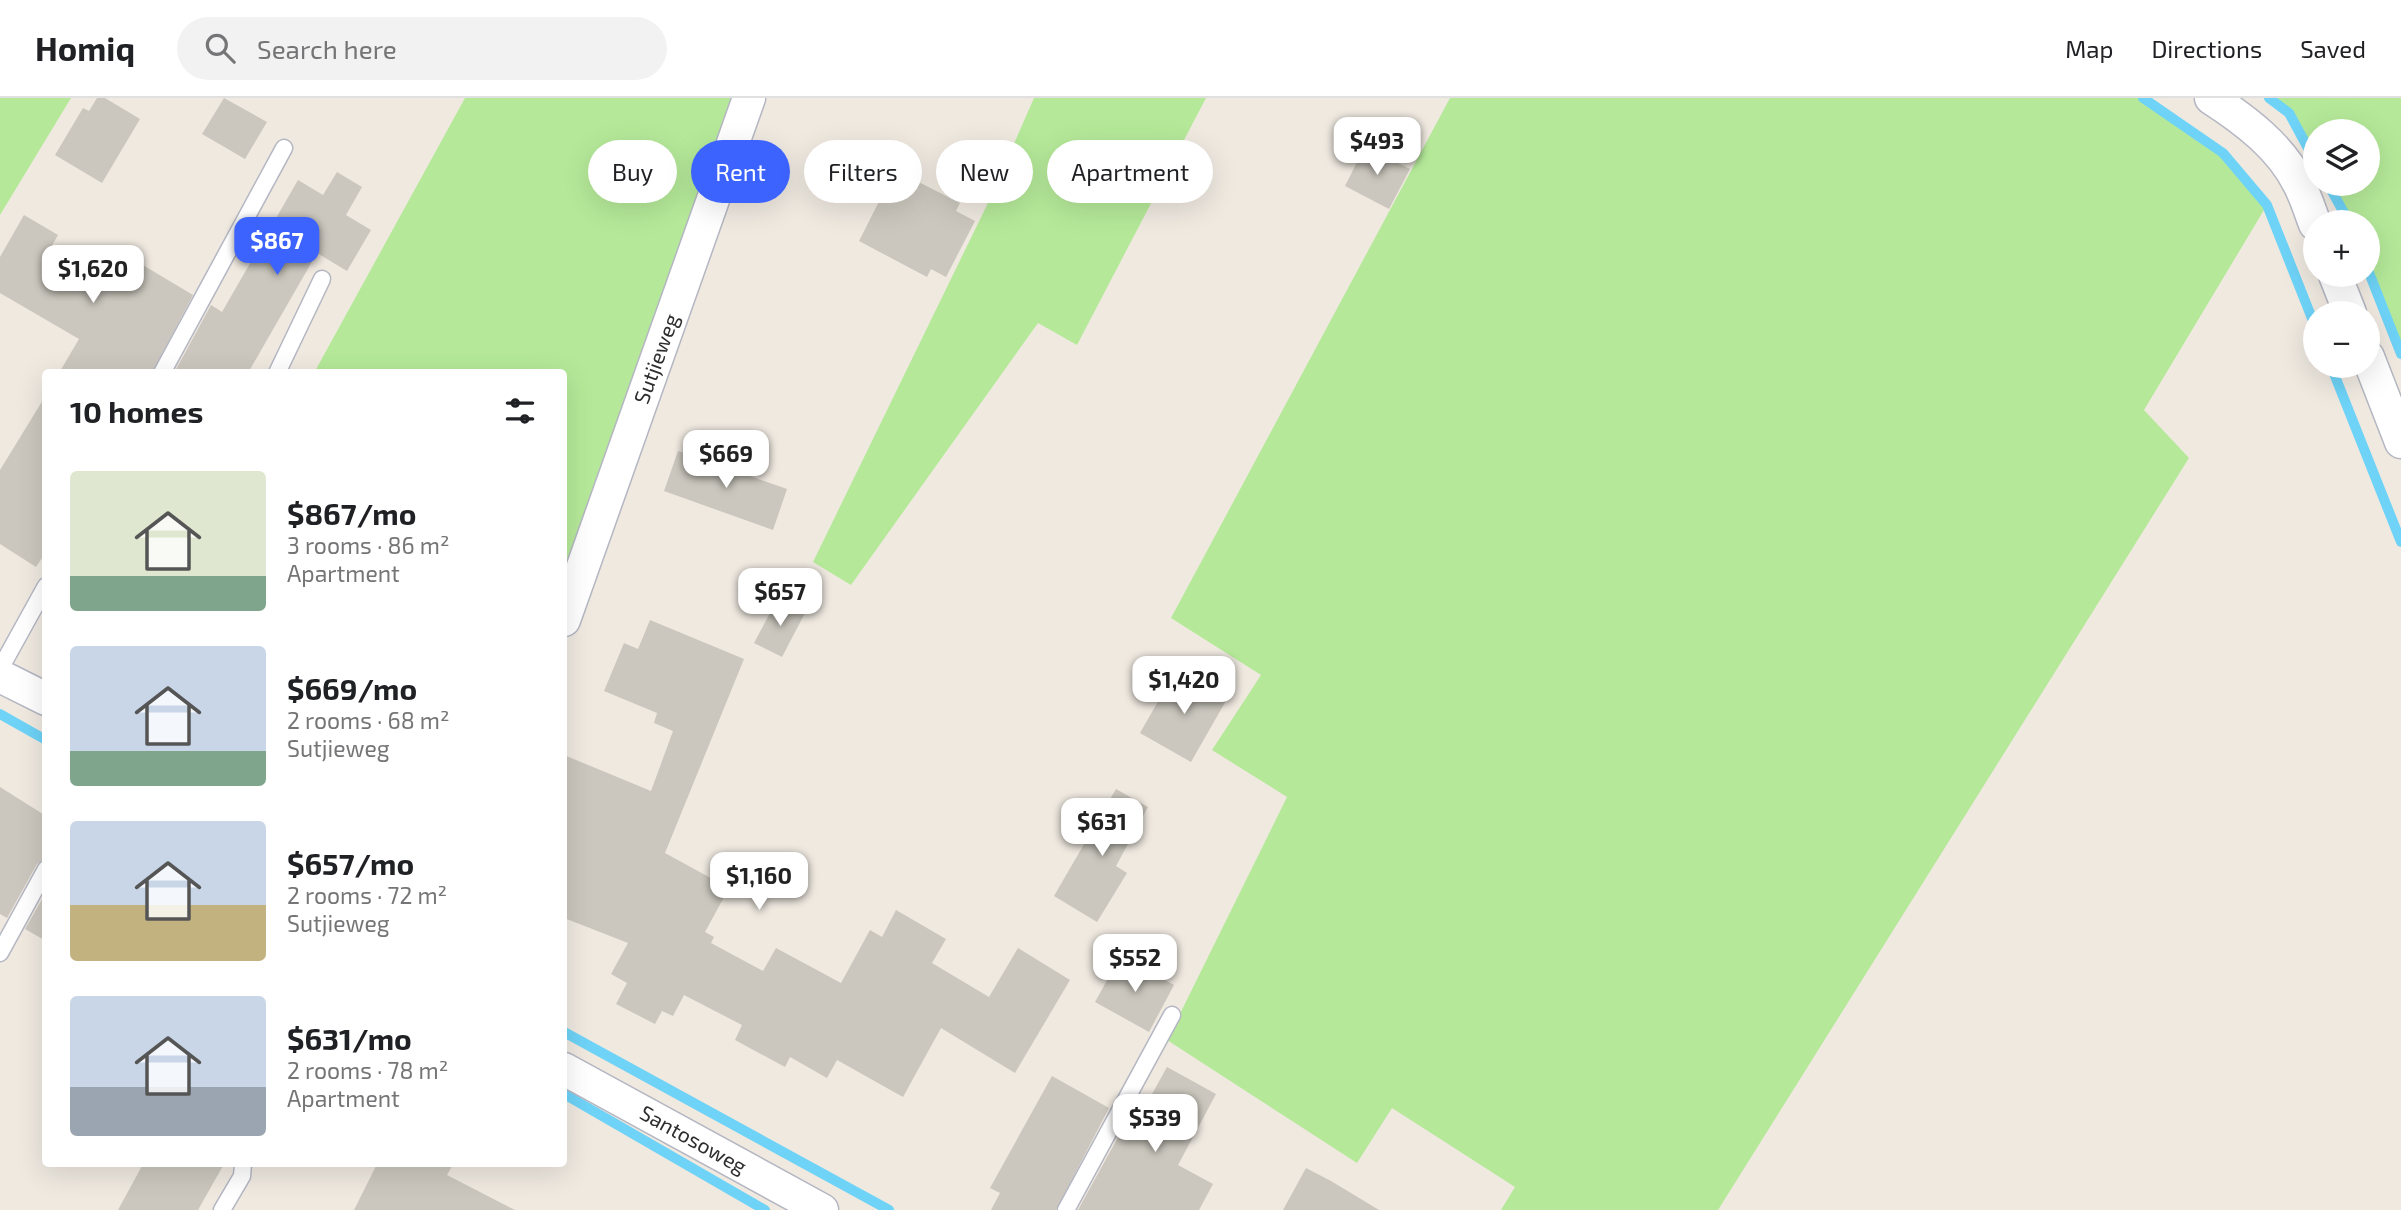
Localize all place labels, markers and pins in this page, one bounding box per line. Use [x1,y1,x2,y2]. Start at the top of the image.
pin: $493 [1336,118,1418,177]
pin: $867 [236,218,318,277]
pin: $1,620 [36,246,150,305]
pin: $669 [685,430,767,490]
pin: $657 [739,568,821,628]
pin: $1,420 [1127,656,1241,716]
pin: $631 [1061,798,1143,858]
pin: $1,160 [702,852,816,912]
pin: $552 [1094,934,1176,994]
pin: $539 [1114,1094,1196,1154]

